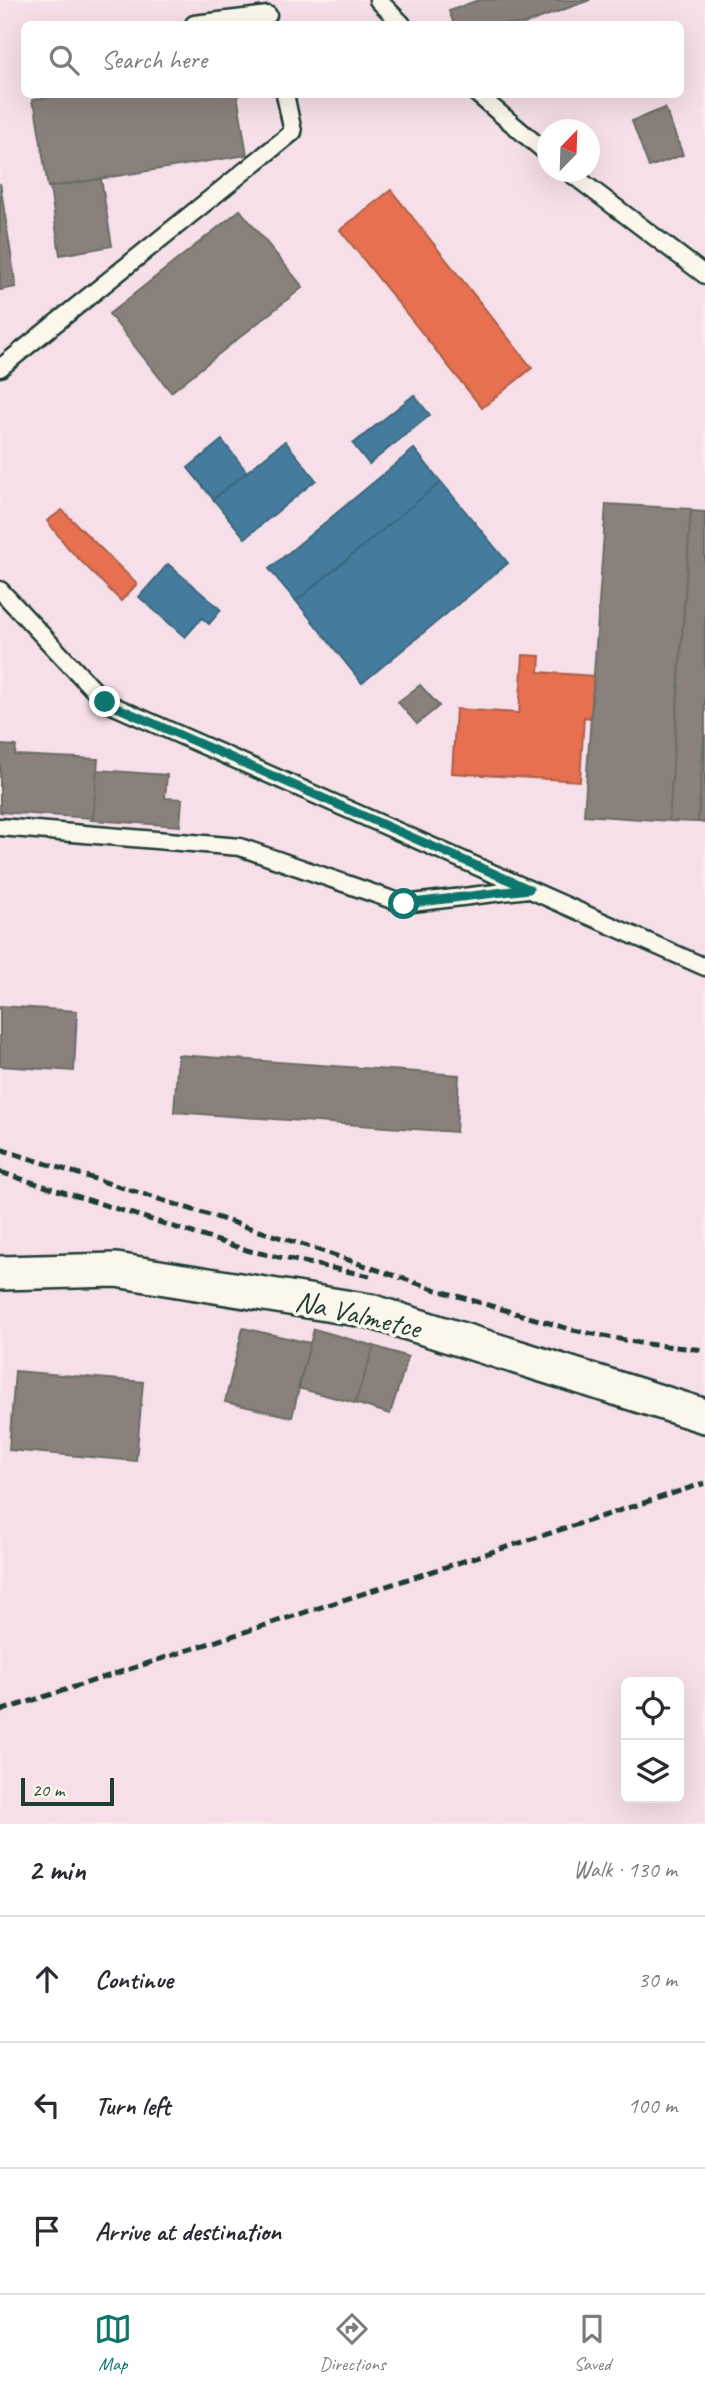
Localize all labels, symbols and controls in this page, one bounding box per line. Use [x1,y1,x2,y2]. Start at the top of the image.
search box [21,21,684,98]
icon: search [45,41,83,79]
text: Search here [101,43,207,76]
north arrow [537,119,600,182]
route end [89,686,120,717]
route start [388,888,419,919]
street label: Na Valmetce [292,1281,427,1347]
map controls [621,1677,684,1803]
button: locate [621,1677,684,1740]
button: layers [621,1740,684,1803]
scale bar [21,1775,114,1807]
text: 20 m [32,1778,64,1802]
text: 2 min [28,1851,85,1889]
text: Walk · 130 m [573,1855,677,1884]
icon: ahead [28,1960,66,1998]
text: Continue [95,1963,173,1996]
text: 30 m [638,1965,677,1994]
icon: left [28,2086,66,2124]
text: Turn left [95,2089,170,2122]
text: 100 m [628,2091,677,2120]
icon: arrive [28,2212,66,2250]
text: Arrive at destination [95,2215,281,2248]
tab: Map [94,2310,132,2376]
tab: Directions [319,2310,386,2376]
tab: Saved [573,2310,611,2376]

